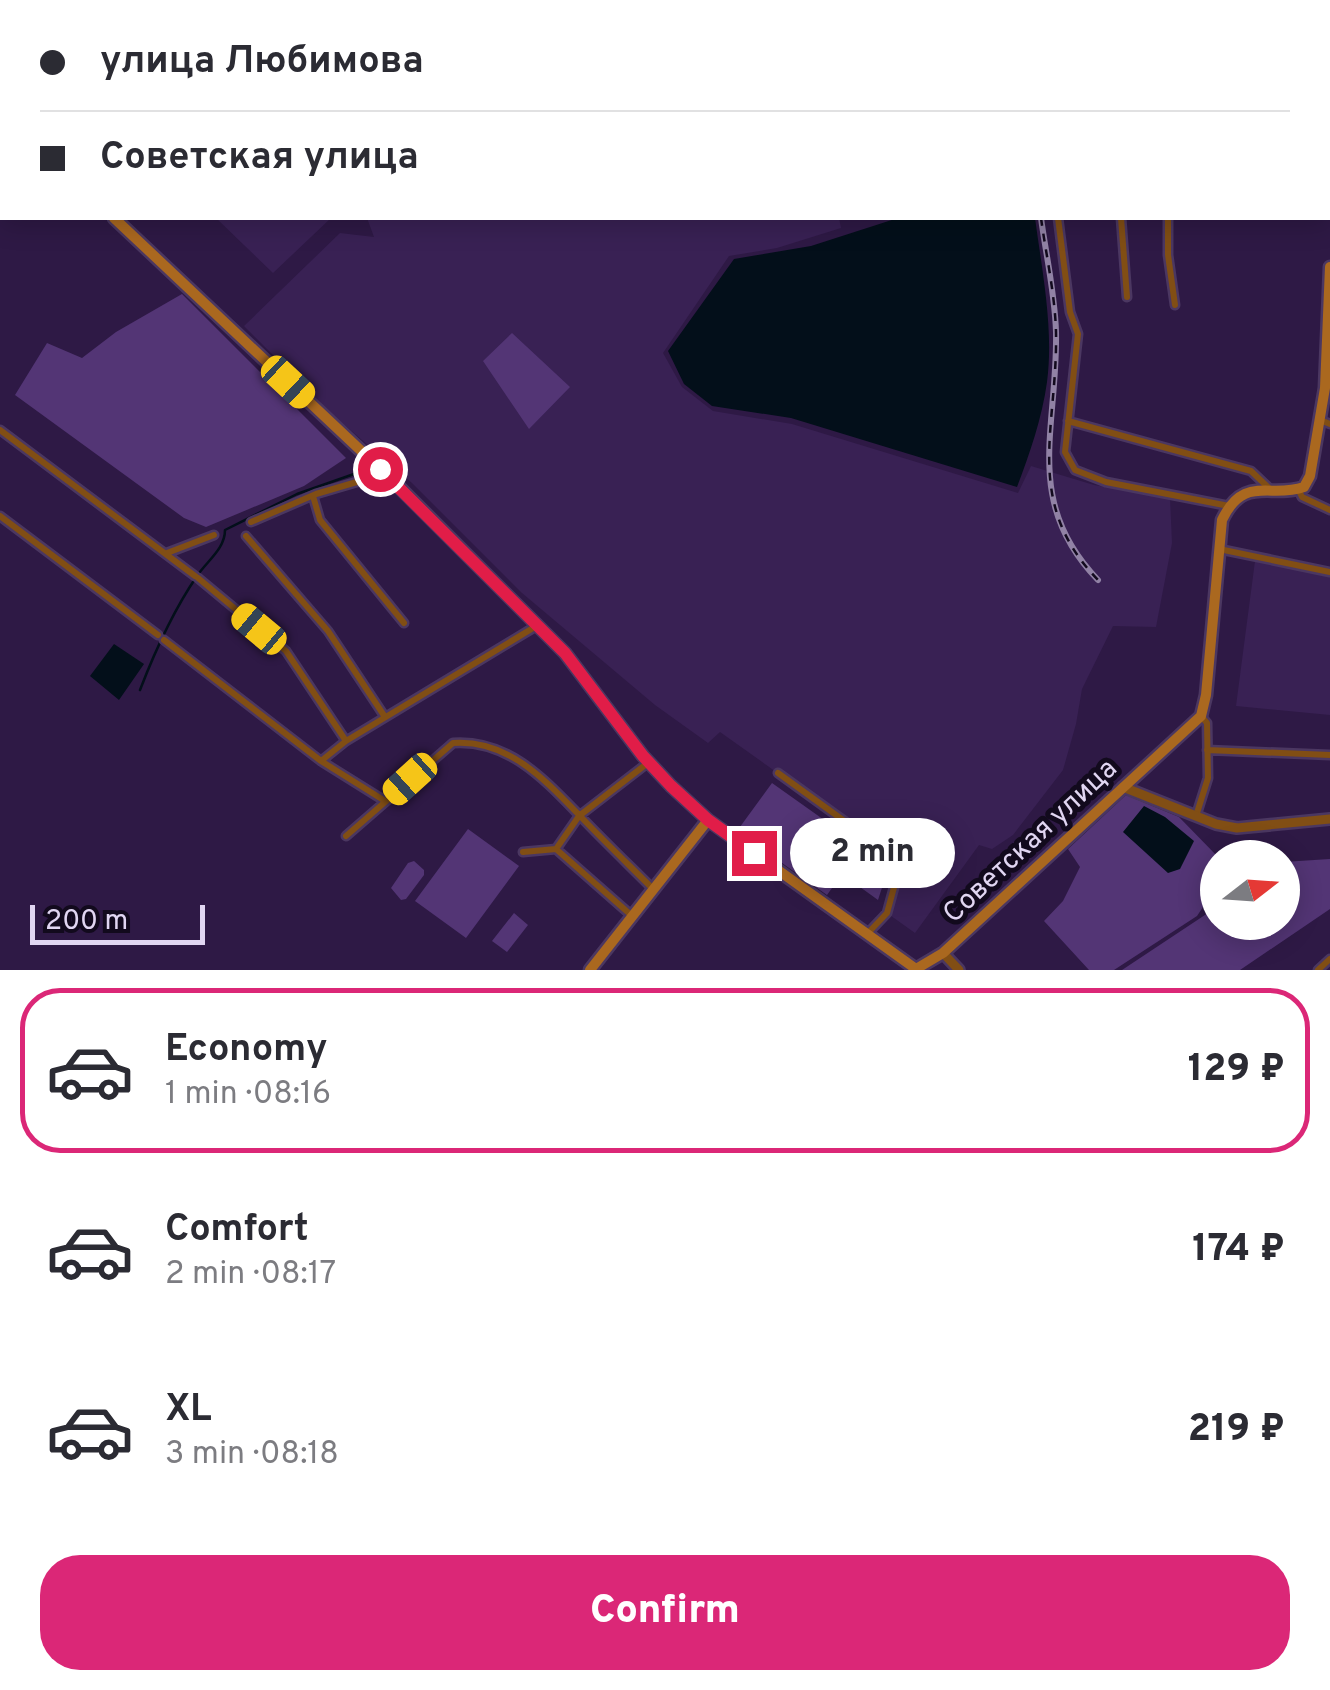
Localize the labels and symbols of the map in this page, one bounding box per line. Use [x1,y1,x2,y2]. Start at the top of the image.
car [256,351,320,413]
route start [358,447,403,492]
car [226,598,292,660]
car [378,748,442,810]
street label: Советская улица [936,752,1126,932]
callout: 2 min [789,818,954,888]
route end [732,831,777,876]
north arrow [1200,840,1300,940]
scale bar [30,900,205,944]

